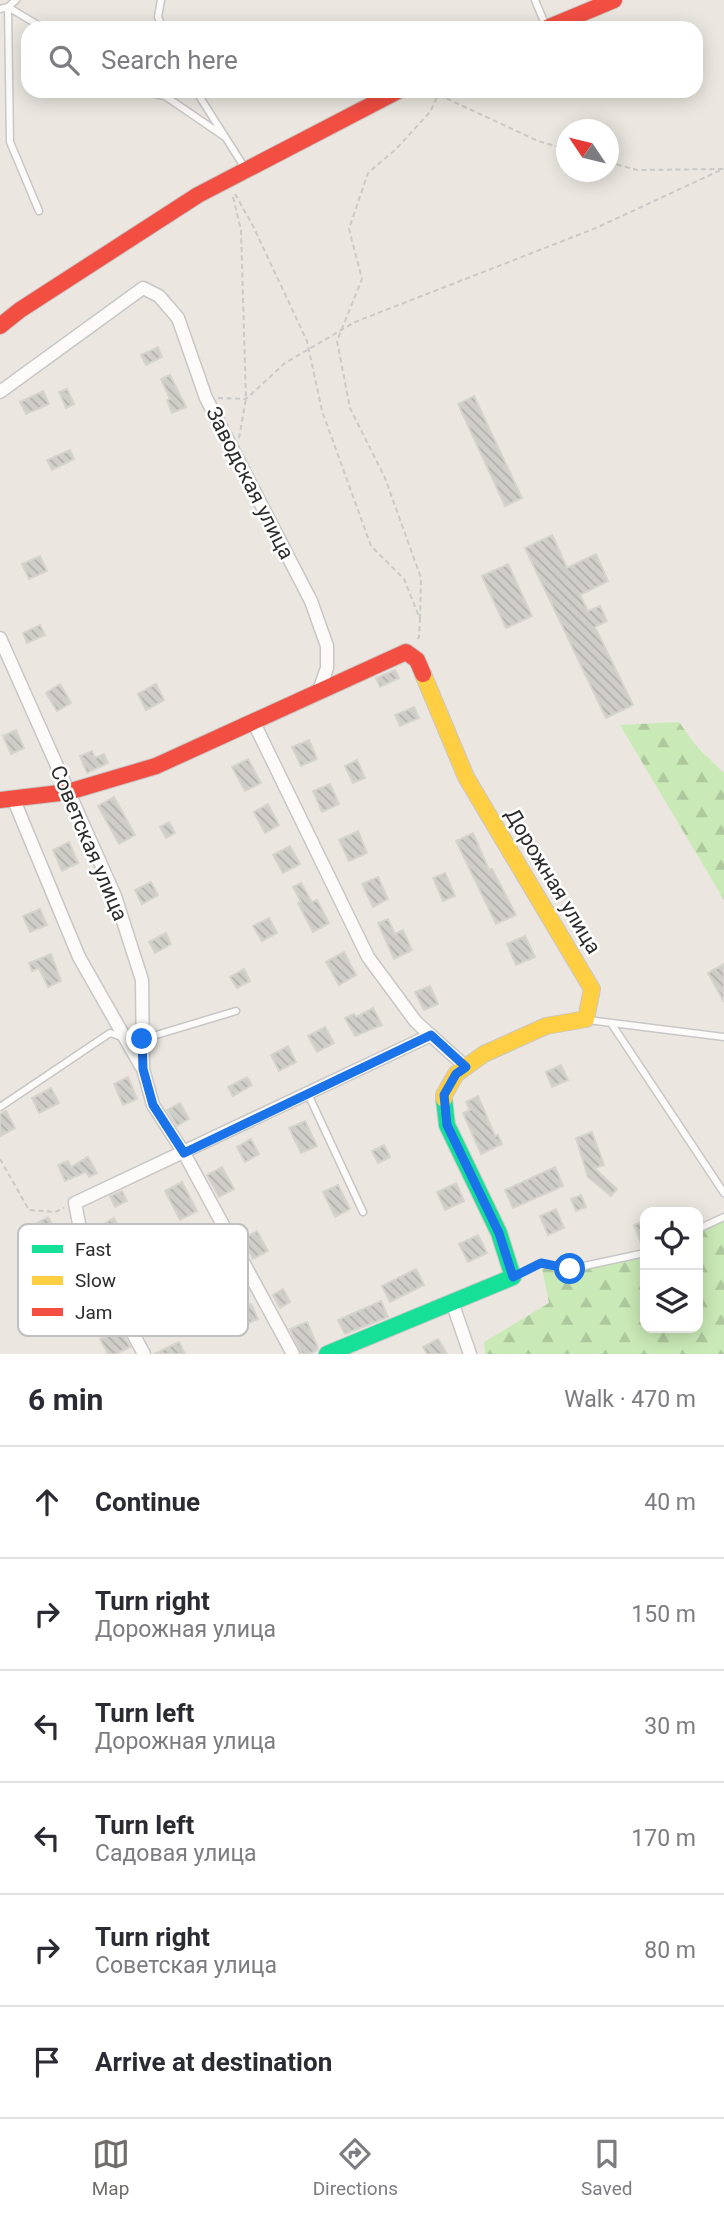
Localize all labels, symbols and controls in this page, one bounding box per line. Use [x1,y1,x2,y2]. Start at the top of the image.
search box [21,21,703,98]
icon: search [45,41,83,79]
text: Search here [101,45,238,75]
north arrow [556,119,619,182]
street label: Заводская улица [201,403,299,563]
street label: Советская улица [46,762,132,924]
street label: Дорожная улица [500,804,606,958]
route end [126,1023,157,1054]
map controls [640,1207,703,1333]
button: locate [640,1207,703,1270]
legend [18,1224,248,1336]
text: Fast [75,1238,112,1261]
route start [554,1253,585,1284]
text: Slow [75,1269,116,1292]
button: layers [640,1270,703,1333]
text: Jam [75,1301,112,1324]
text: 6 min [28,1382,103,1417]
text: Walk · 470 m [564,1386,696,1413]
icon: ahead [28,1483,66,1521]
text: Continue [95,1487,200,1517]
text: 40 m [644,1489,696,1516]
text: Turn right [95,1586,210,1616]
icon: right [28,1595,66,1633]
text: 150 m [631,1601,696,1628]
text: Дорожная улица [95,1616,276,1643]
text: Turn left [95,1698,194,1728]
icon: left [28,1707,66,1745]
text: 30 m [644,1713,696,1740]
text: Дорожная улица [95,1728,276,1755]
text: Turn left [95,1810,194,1840]
icon: left [28,1819,66,1857]
text: 170 m [631,1825,696,1852]
text: Садовая улица [95,1840,257,1867]
text: Turn right [95,1922,210,1952]
icon: right [28,1931,66,1969]
text: 80 m [644,1937,696,1964]
text: Советская улица [95,1952,277,1979]
icon: arrive [28,2043,66,2081]
text: Arrive at destination [95,2047,332,2077]
tab: Map [92,2135,130,2200]
tab: Directions [313,2135,398,2200]
tab: Saved [581,2135,632,2200]

